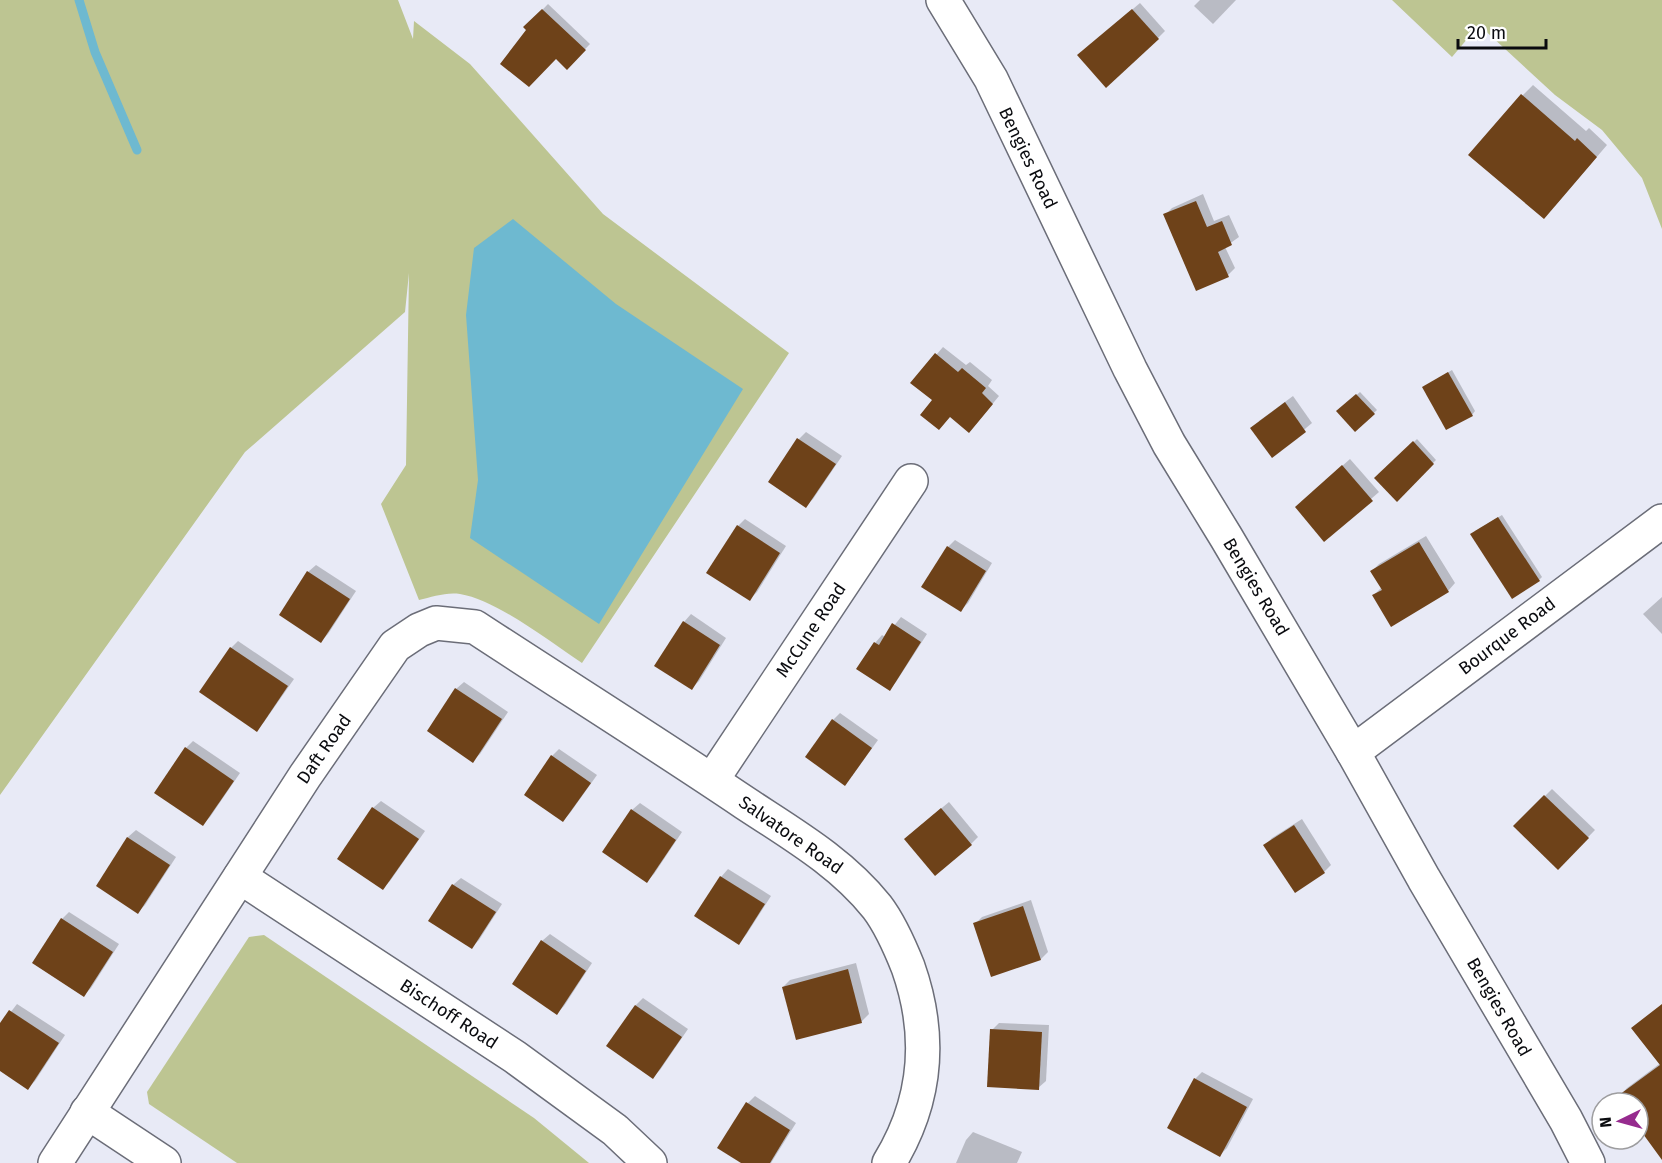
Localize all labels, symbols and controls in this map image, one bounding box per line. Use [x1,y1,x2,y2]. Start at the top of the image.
scale bar [1458,12,1546,50]
text: 20 m [1467,22,1506,44]
street label: Bengies Road [994,104,1062,212]
street label: Bengies Road [1218,534,1294,640]
street label: McCune Road [771,578,851,682]
street label: Bourque Road [1454,592,1560,680]
street label: Daft Road [292,710,356,788]
street label: Salvatore Road [735,791,847,879]
street label: Bengies Road [1462,954,1536,1060]
street label: Bischoff Road [396,974,502,1054]
north arrow [1590,1091,1650,1151]
text: N [1596,1116,1615,1128]

